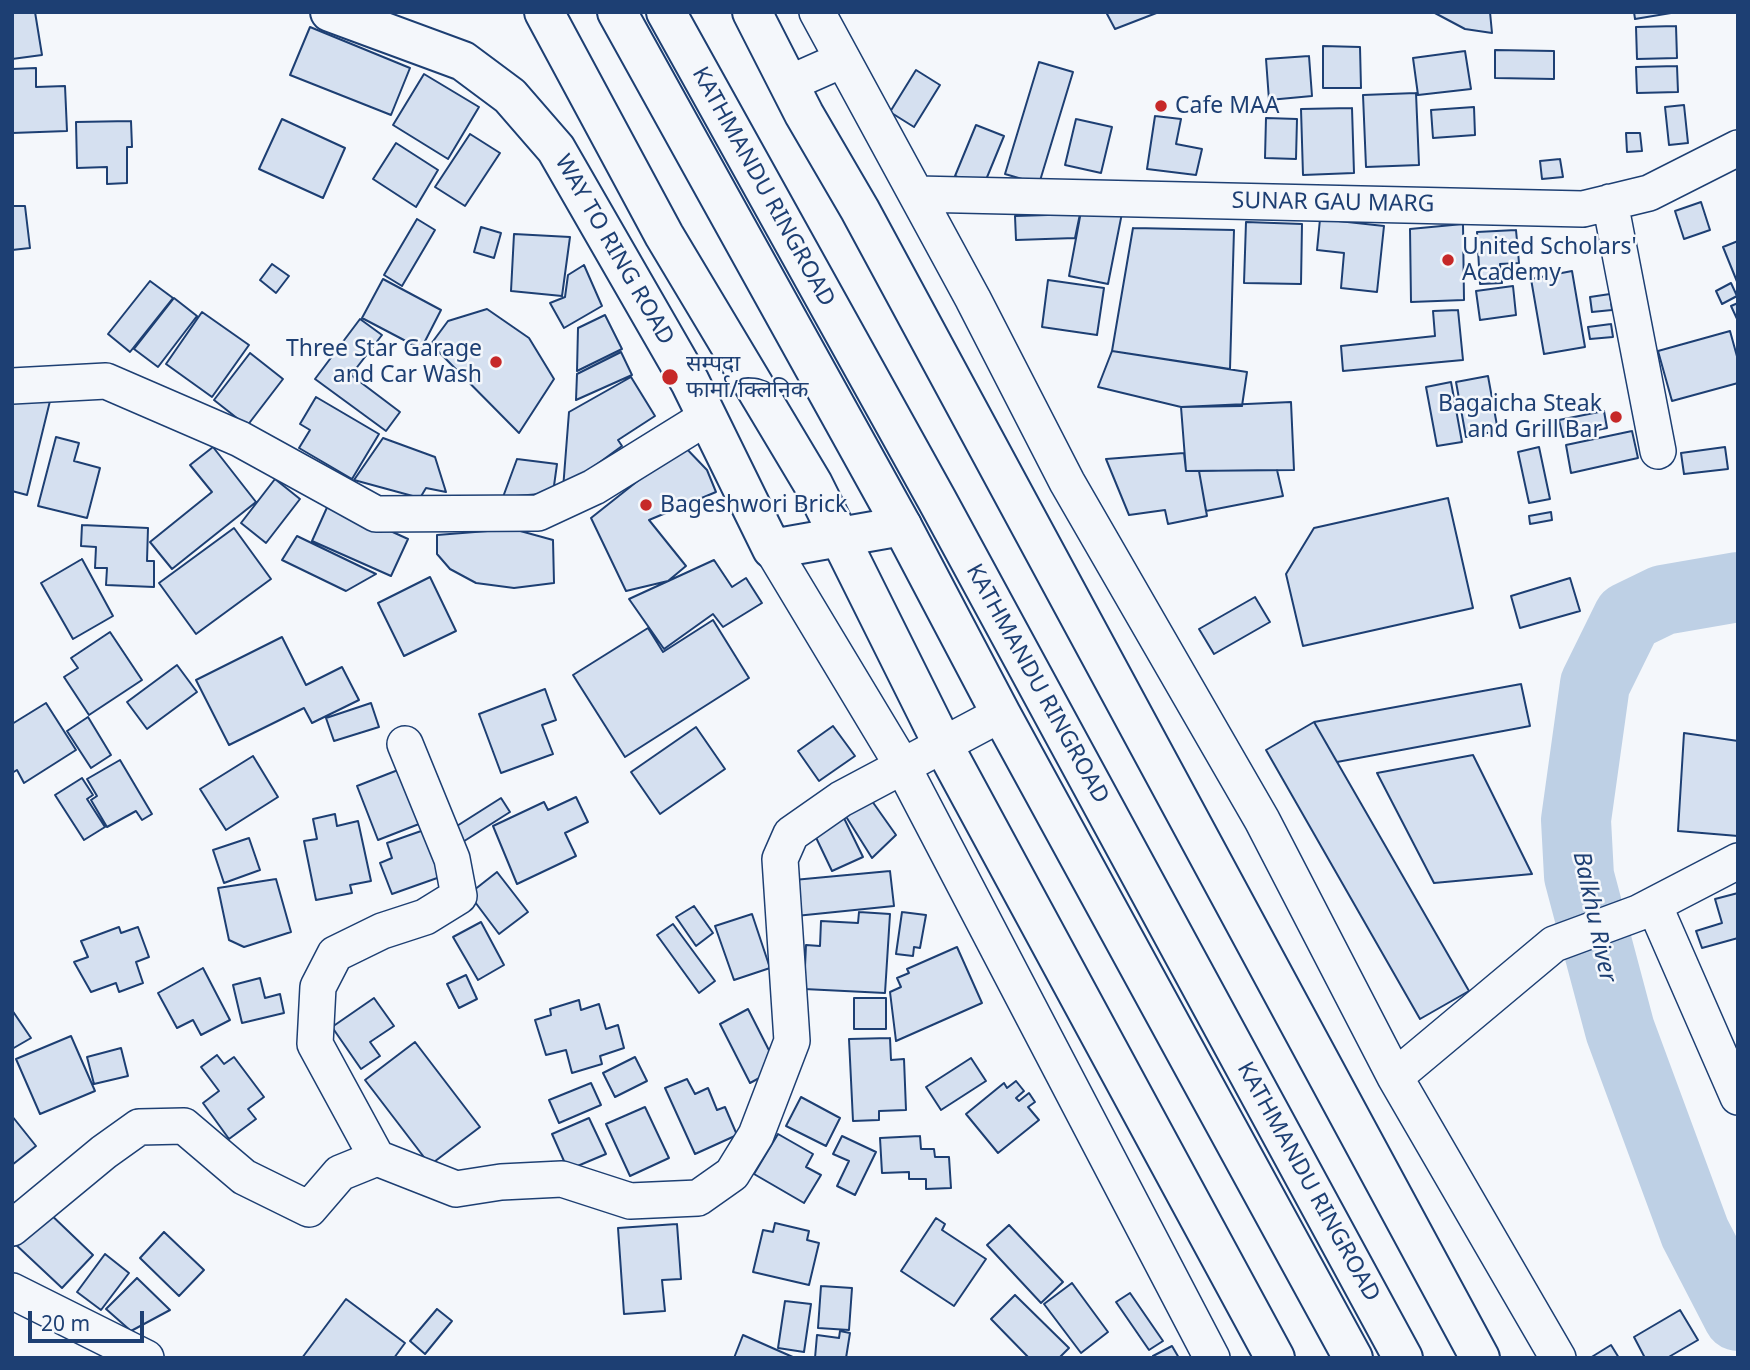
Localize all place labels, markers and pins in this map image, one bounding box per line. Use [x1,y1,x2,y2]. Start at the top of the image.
place label: Cafe MAA [1175,92,1280,120]
marker: Cafe MAA [1153,98,1169,114]
place label: United Scholars' Academy [1462,233,1637,287]
marker: United Scholars' Academy [1440,252,1456,268]
place label: Three Star Garage and Car Wash [286,335,482,389]
place label: सम्पदा फार्मा/क्लिनिक [686,350,808,404]
marker: Three Star Garage and Car Wash [488,354,504,370]
marker: सम्पदा फार्मा/क्लिनिक [660,367,680,387]
place label: Bagaicha Steak and Grill Bar [1438,390,1602,444]
marker: Bagaicha Steak and Grill Bar [1608,409,1624,425]
place label: Bageshwori Brick [660,491,847,519]
marker: Bageshwori Brick [638,497,654,513]

